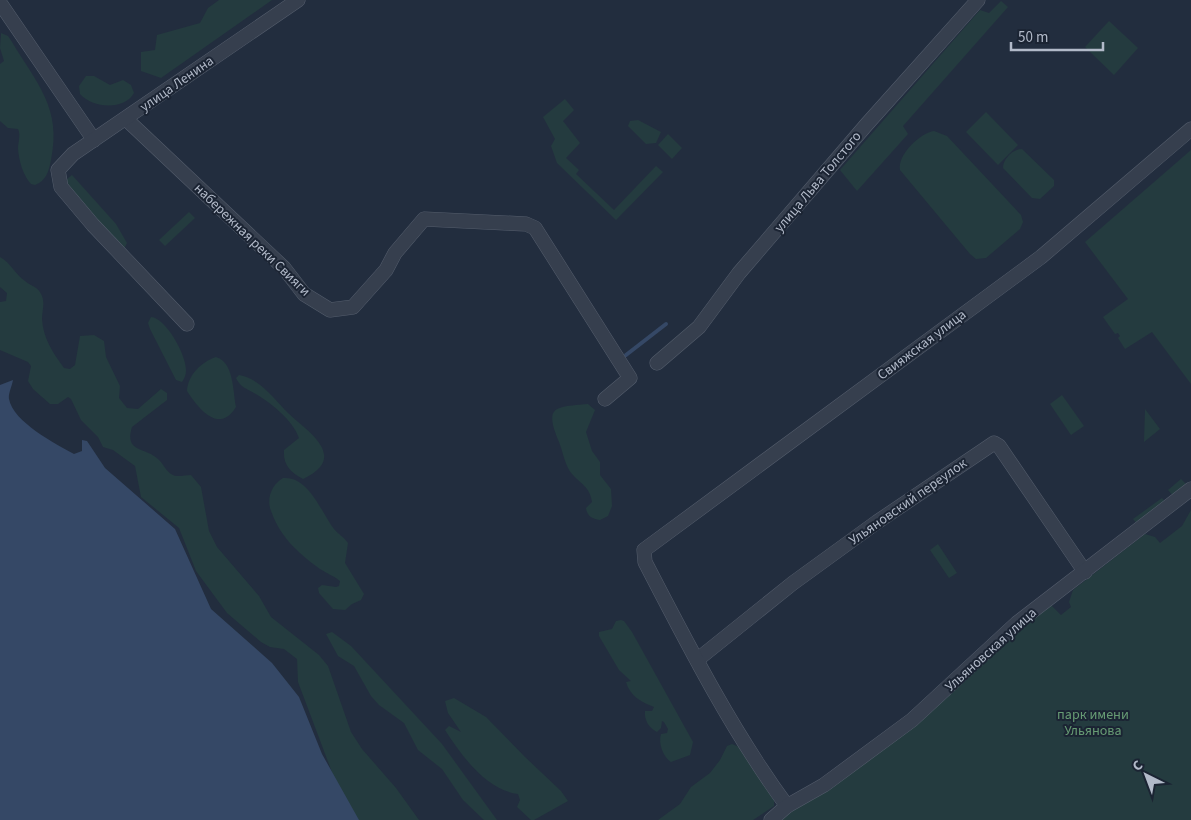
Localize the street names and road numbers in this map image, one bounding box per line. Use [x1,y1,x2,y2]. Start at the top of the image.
street label: улица Ленина [136,51,218,117]
street label: улица Льва Толстого [770,127,866,237]
street label: набережная реки Свияги [189,179,315,301]
street label: Свияжская улица [873,305,971,385]
street label: Ульяновский переулок [845,454,971,550]
street label: Ульяновская улица [941,603,1041,697]

